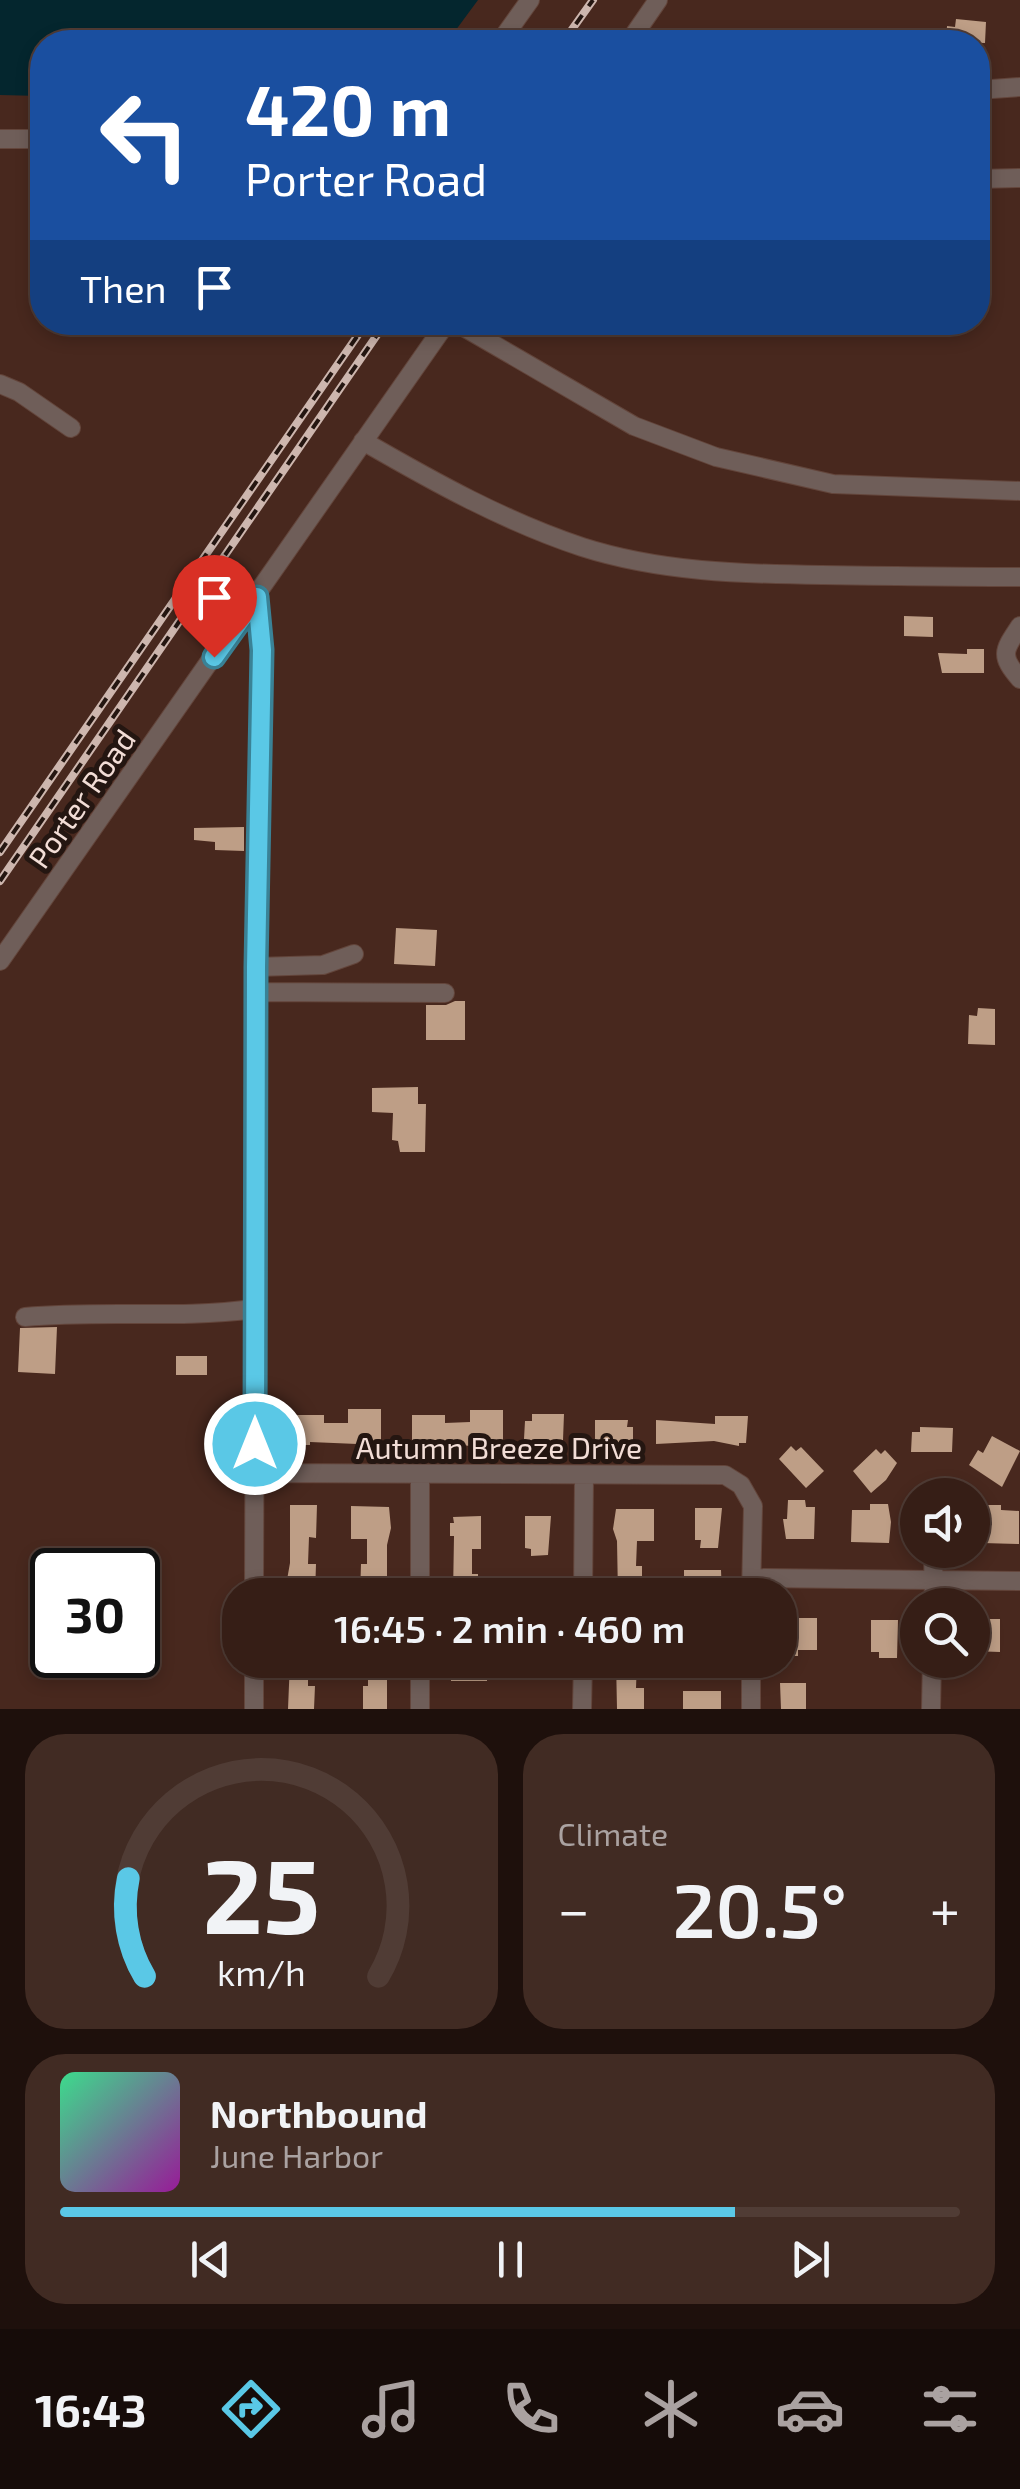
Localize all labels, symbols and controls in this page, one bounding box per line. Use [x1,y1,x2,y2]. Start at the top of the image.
text: 420 m [245,66,451,150]
icon: left [80,70,210,200]
text: Porter Road [245,151,487,205]
icon: arrive [187,260,242,315]
text: Then [80,265,167,311]
pin [172,555,257,658]
icon: arrive [187,570,242,625]
street label: Porter Road [20,722,142,874]
position arrow [203,1392,307,1496]
street label: Autumn Breeze Drive [356,1429,642,1465]
map controls [900,1478,990,1678]
button: sound [900,1478,990,1568]
speed limit sign: 30 [30,1548,160,1678]
button: search [900,1588,990,1678]
text: 16:45 · 2 min · 460 m [334,1605,685,1651]
text: Climate [558,1814,668,1852]
text: 25 [202,1830,320,1955]
text: 20.5° [672,1863,847,1953]
text: − [558,1875,590,1941]
text: + [930,1875,960,1941]
text: km/h [217,1950,306,1993]
text: Northbound [210,2090,428,2136]
text: June Harbor [210,2136,383,2174]
icon: previous [183,2232,238,2287]
icon: pause [483,2232,538,2287]
icon: next [783,2232,838,2287]
icon: directions [216,2374,286,2444]
icon: music [356,2374,426,2444]
icon: phone [496,2374,566,2444]
icon: climate [636,2374,706,2444]
icon: car [775,2374,845,2444]
icon: filters [915,2374,985,2444]
text: 16:43 [35,2382,147,2436]

